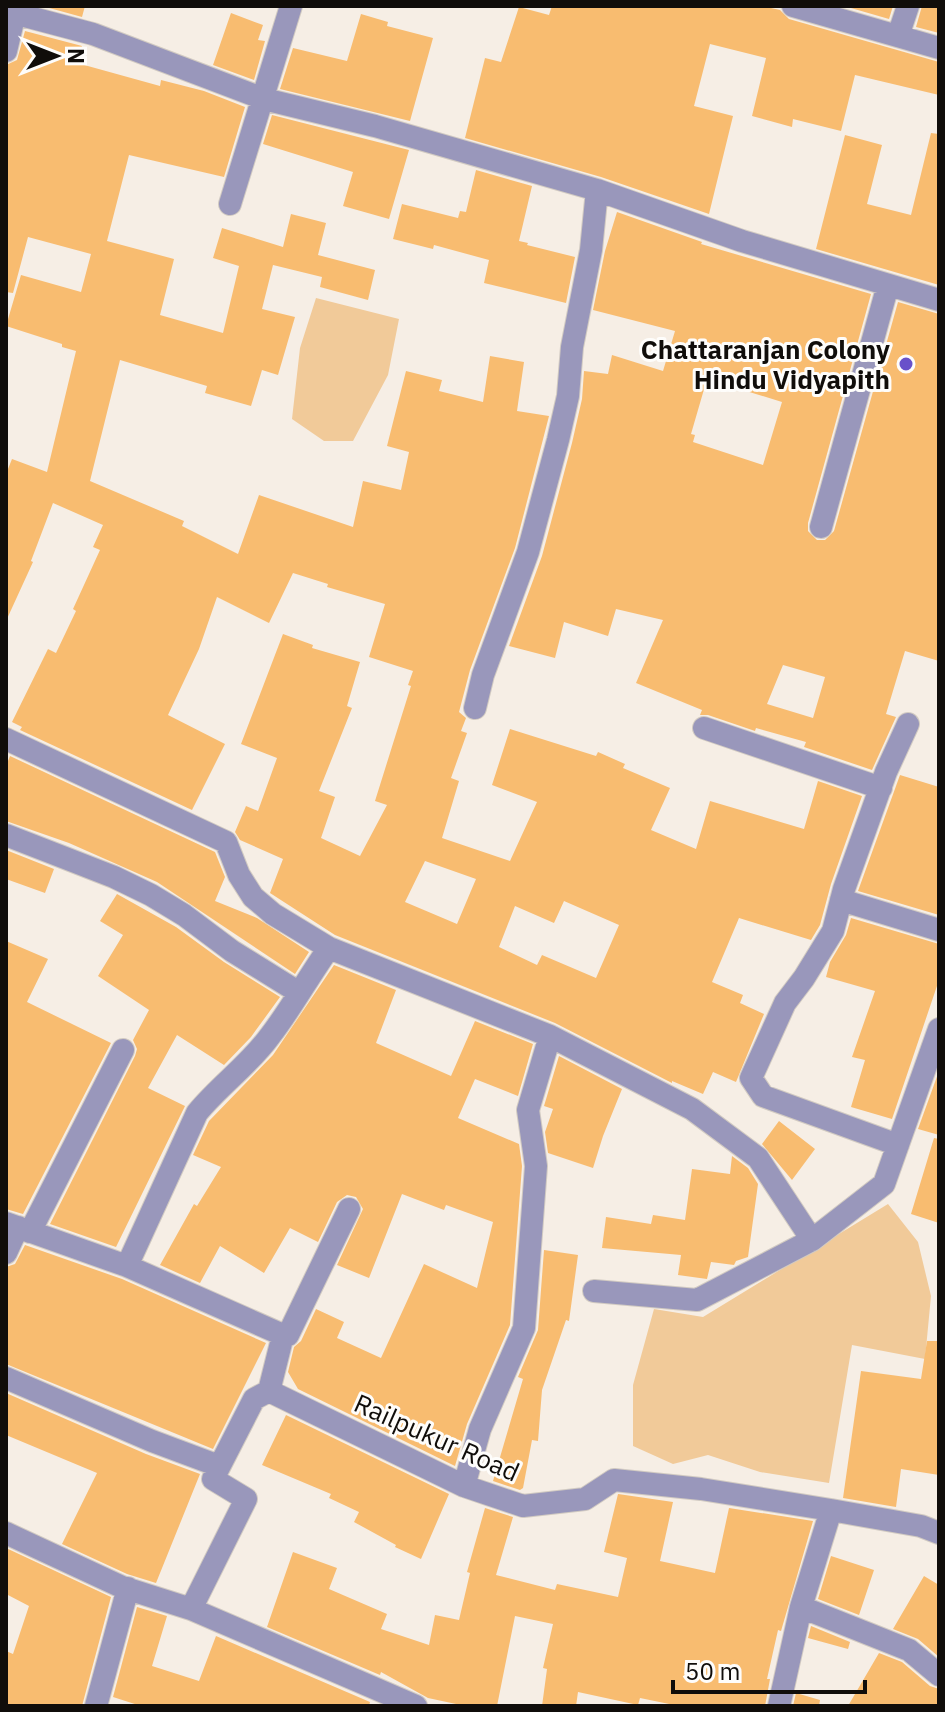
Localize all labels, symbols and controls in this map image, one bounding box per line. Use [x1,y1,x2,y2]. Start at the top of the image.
north arrow [16,16,96,96]
text: N [62,48,91,64]
place label: Chattaranjan Colony Hindu Vidyapith [641,332,890,396]
marker: Chattaranjan Colony Hindu Vidyapith [897,355,915,373]
street label: Railpukur Road [349,1385,525,1489]
scale bar [673,1644,865,1694]
text: 50 m [685,1655,740,1687]

